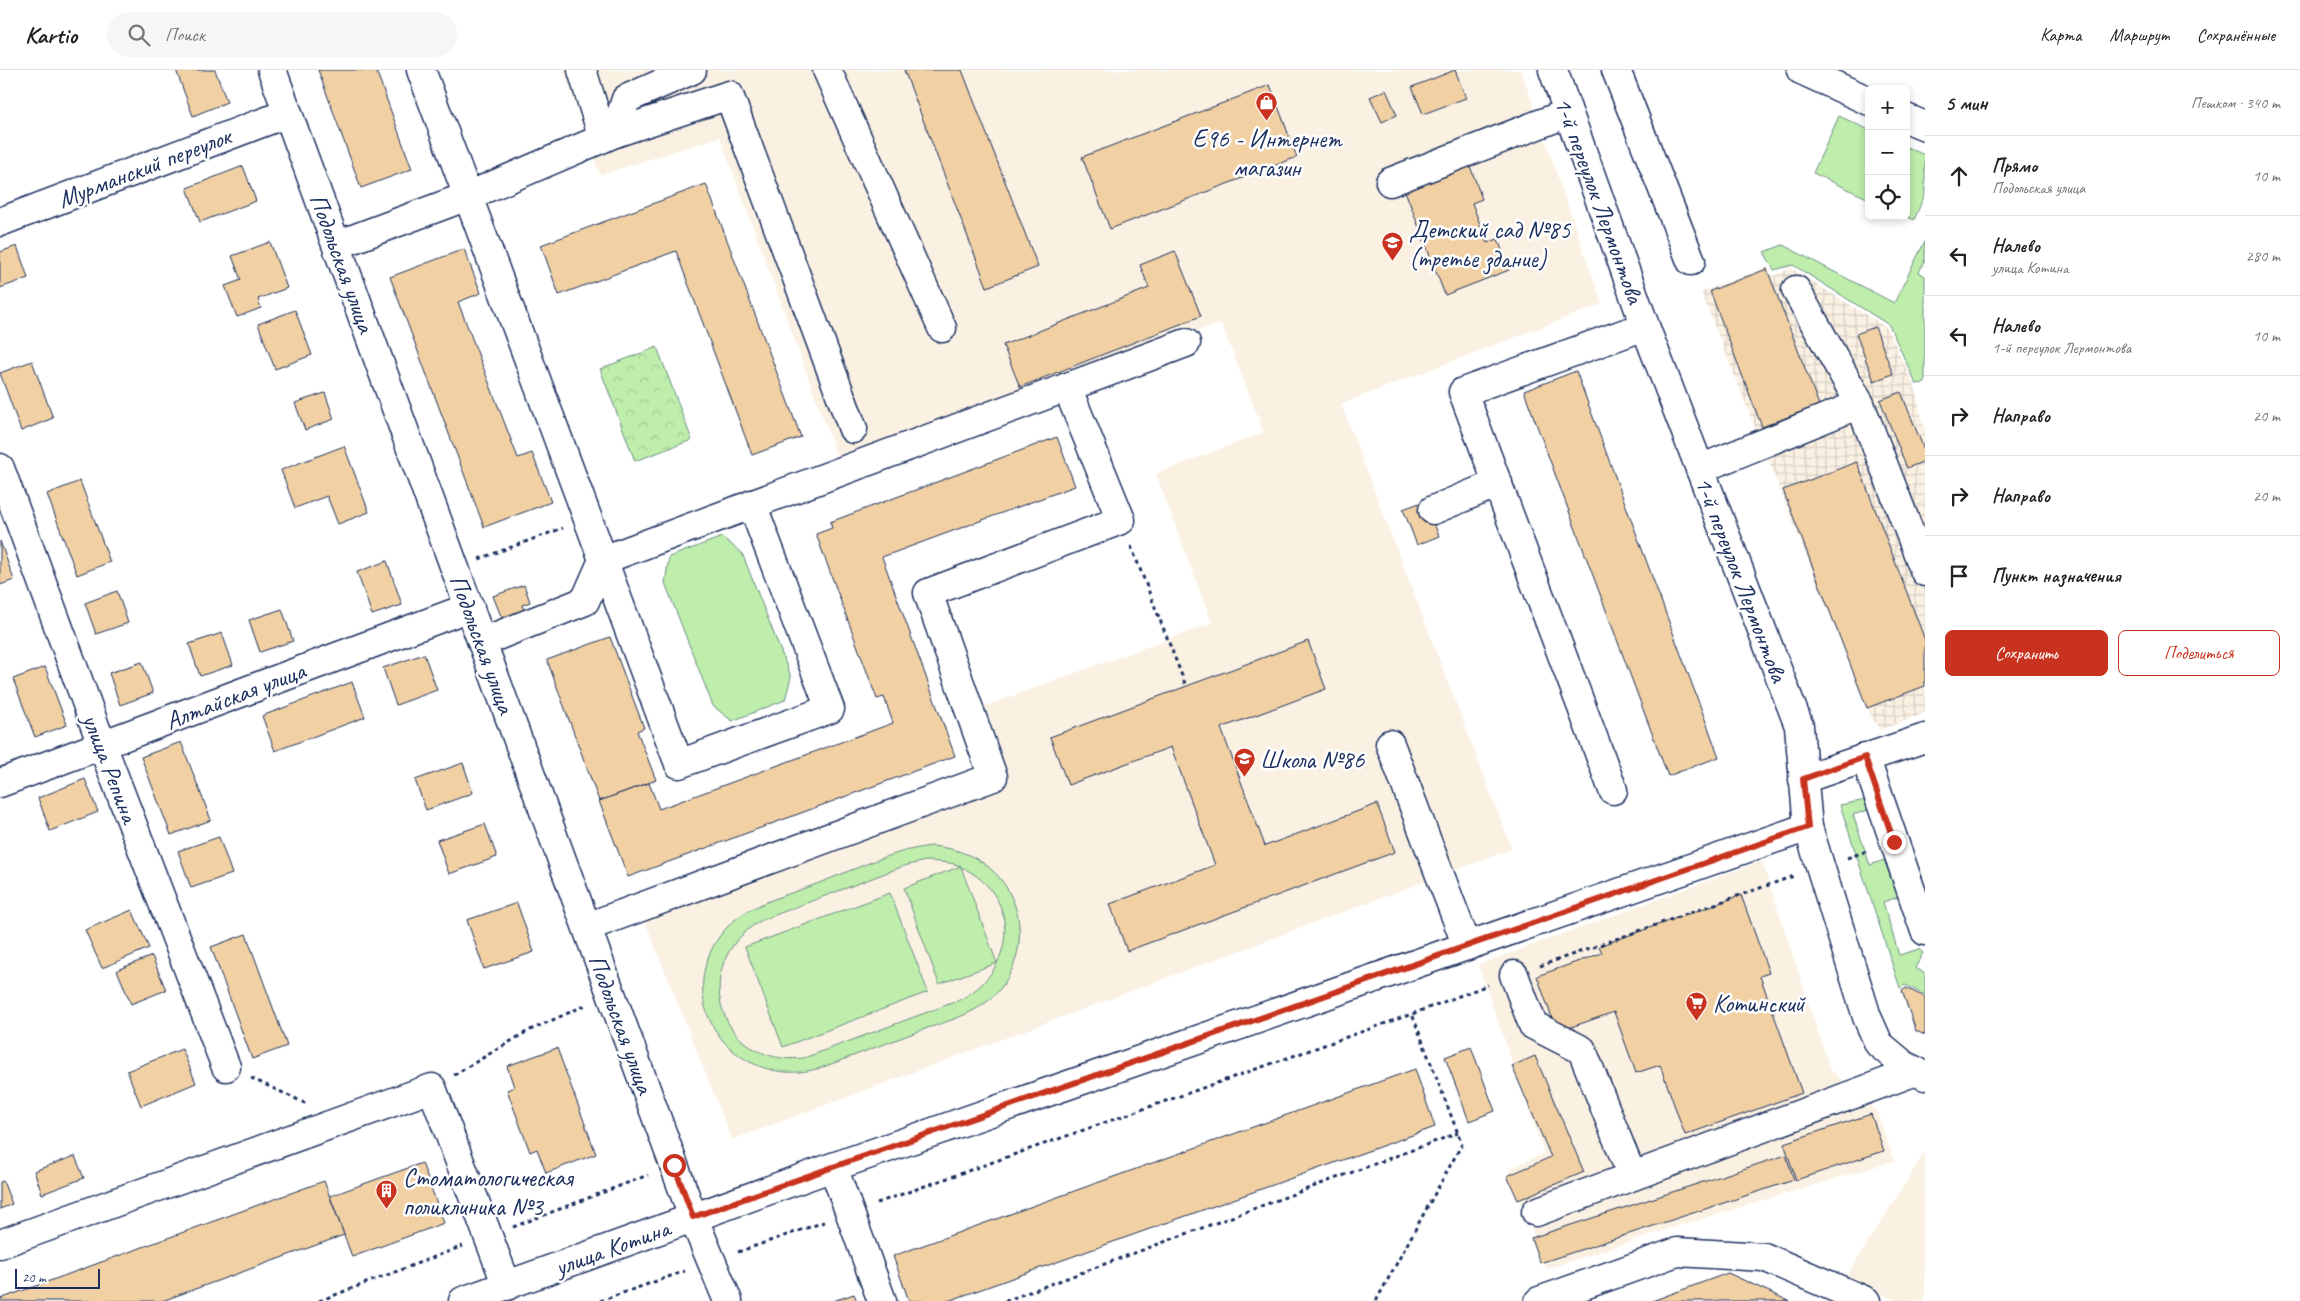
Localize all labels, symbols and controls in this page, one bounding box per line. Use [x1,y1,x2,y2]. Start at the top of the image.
search box [107,12,457,57]
text: Kartio [25,20,77,50]
icon: search [125,21,153,49]
text: Поиск [165,23,205,47]
text: Карта [2040,24,2081,46]
text: Маршрут [2109,24,2169,46]
text: Сохранённые [2197,24,2275,46]
map controls [1865,85,1910,220]
button: + [1865,85,1910,130]
text: 5 мин [1945,90,1987,116]
shop icon: Е96 - Интернет магазин [1255,91,1279,122]
street label: 1-й переулок Лермонтова [1547,93,1652,310]
text: Пешком · 340 m [2191,93,2280,113]
street label: Мурманский переулок [53,119,238,216]
place label: Е96 - Интернет магазин [1192,123,1343,184]
button: − [1865,130,1910,175]
text: Прямо [1992,154,2037,178]
icon: ahead [1945,162,1973,190]
text: 10 m [2253,166,2280,186]
button: locate [1865,175,1910,220]
text: Подольская улица [1992,178,2085,198]
street label: Подольская улица [302,189,383,339]
place label: Детский сад №85 (третье здание) [1409,214,1572,275]
school or university icon: Детский сад №85 (третье здание) [1381,231,1405,262]
text: Налево [1992,234,2040,258]
icon: left [1945,242,1973,270]
text: 280 m [2246,246,2280,266]
text: улица Котина [1992,258,2069,278]
text: Налево [1992,314,2040,338]
icon: left [1945,322,1973,350]
text: 10 m [2253,326,2280,346]
text: 1-й переулок Лермонтова [1992,338,2131,358]
icon: right [1945,402,1973,430]
text: Направо [1992,404,2050,428]
text: 20 m [2253,406,2280,426]
street label: 1-й переулок Лермонтова [1687,472,1796,688]
icon: right [1945,482,1973,510]
text: Направо [1992,484,2050,508]
text: 20 m [2253,486,2280,506]
icon: arrive [1945,562,1973,590]
text: Пункт назначения [1992,564,2121,588]
street label: Подольская улица [442,570,523,720]
button: Сохранить [1945,630,2108,676]
button: Поделиться [2118,630,2280,676]
street label: Алтайская улица [161,654,312,737]
street label: улица Репина [74,707,146,830]
place label: Школа №86 [1260,744,1365,776]
school or university icon: Школа №86 [1232,747,1256,778]
route end [1883,831,1906,854]
street label: Подольская улица [581,950,662,1100]
place label: Котинский [1713,988,1806,1020]
supermarket icon: Котинский [1685,991,1709,1022]
route start [663,1154,686,1177]
place label: Стоматологическая поликлиника №3 [403,1162,575,1223]
building icon: Стоматологическая поликлиника №3 [375,1179,399,1210]
street label: улица Котина [549,1211,677,1284]
scale bar [15,1266,100,1289]
text: 20 m [22,1269,46,1286]

